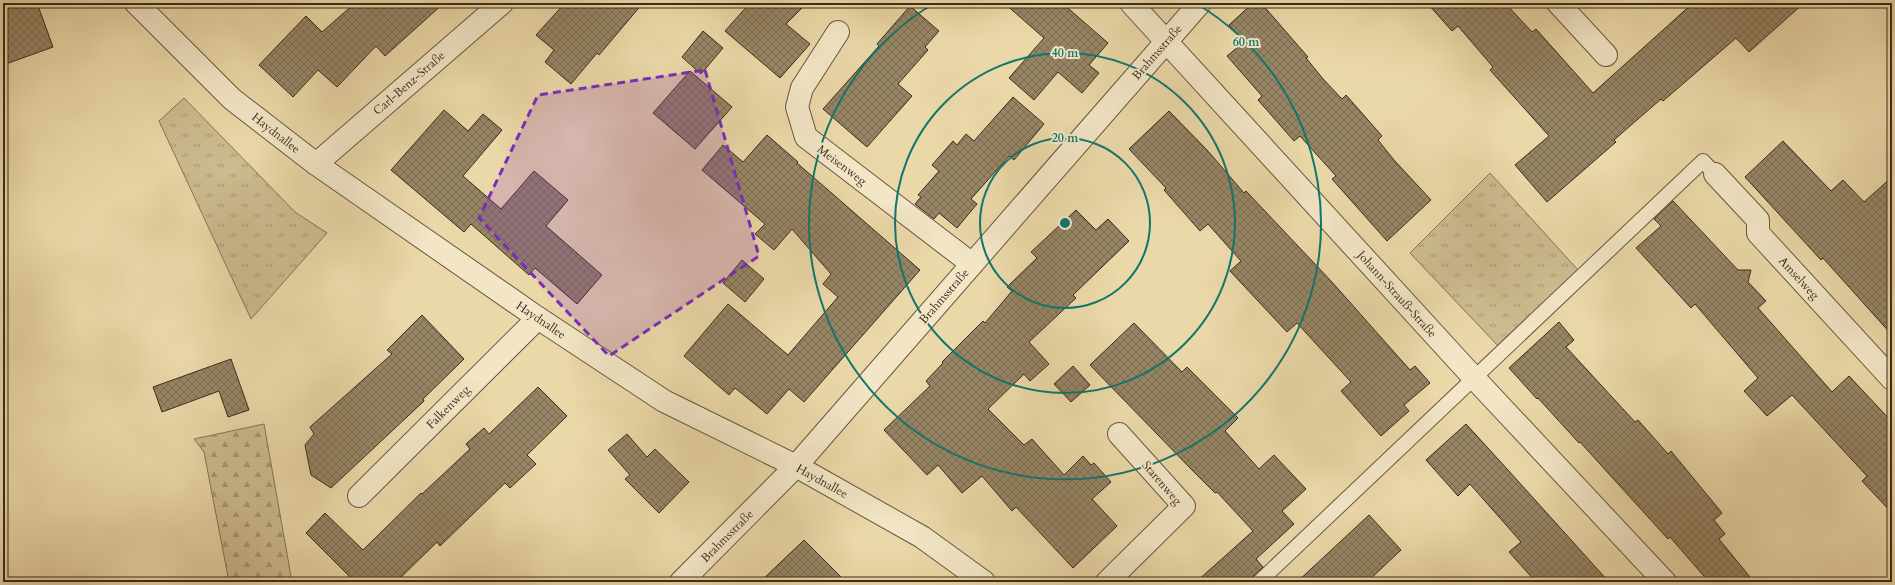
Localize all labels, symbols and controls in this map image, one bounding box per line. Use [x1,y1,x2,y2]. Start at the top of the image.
street label: Brahmsstraße [1129,21,1185,83]
text: 60 m [1233,34,1260,50]
text: 40 m [1052,45,1079,61]
street label: Carl-Benz-Straße [370,47,448,119]
street label: Haydnallee [249,109,303,157]
text: 20 m [1052,130,1079,146]
street label: Meisenweg [814,141,870,189]
centre of rings [1058,216,1072,230]
street label: Johann-Strauß-Straße [1352,246,1440,341]
street label: Amselweg [1775,253,1823,303]
street label: Brahmsstraße [916,265,972,327]
street label: Haydnallee [513,297,569,343]
street label: Falkenweg [423,382,473,432]
street label: Starenweg [1138,458,1186,509]
street label: Haydnallee [793,460,851,502]
street label: Brahmsstraße [697,506,757,566]

